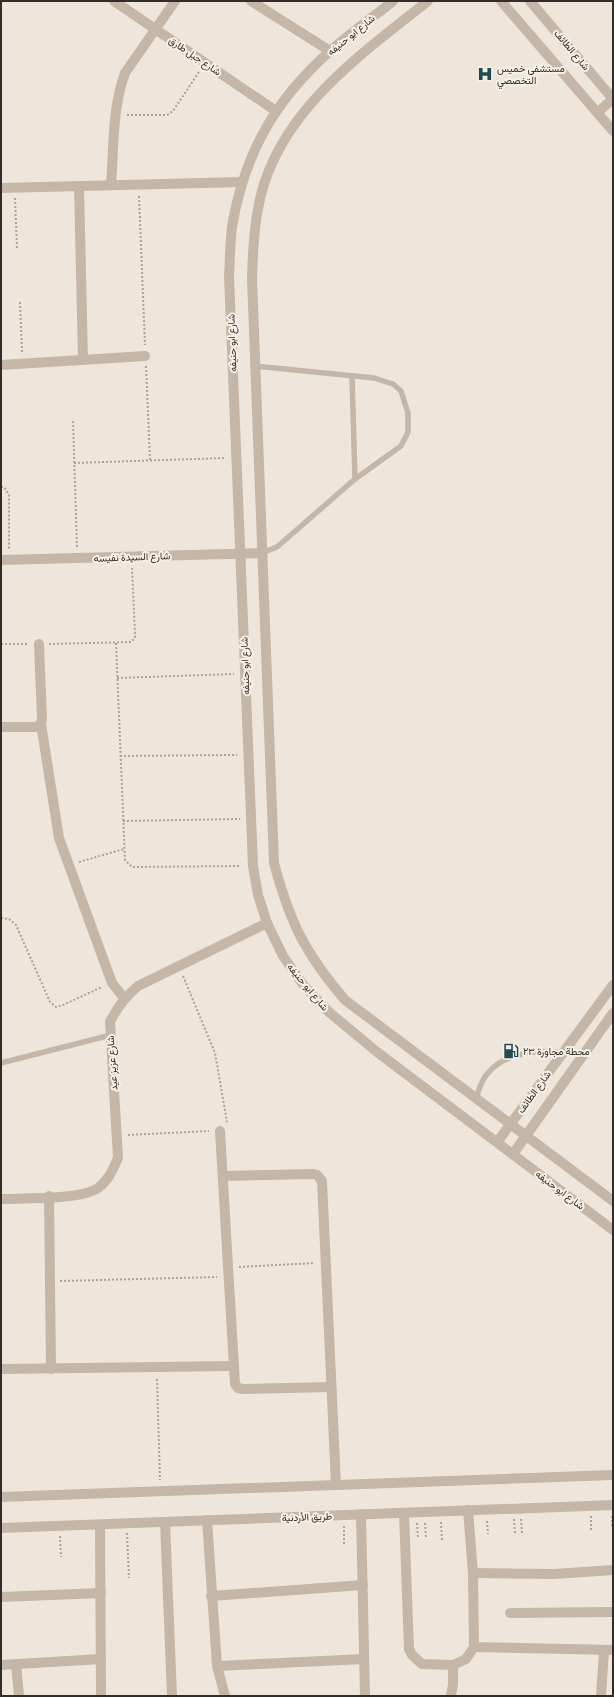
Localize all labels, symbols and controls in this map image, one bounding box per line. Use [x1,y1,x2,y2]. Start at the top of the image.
street label: شارع ابو حنيفه [324,12,378,58]
street label: شارع الطائف [551,27,593,73]
street label: شارع جبل طارق [166,34,224,78]
place label: مستشفى خميس التخصصي [497,62,565,89]
hospital icon: مستشفى خميس التخصصي [476,65,494,83]
street label: شارع ابو حنيفه [224,314,240,372]
street label: شارع السيدة نفيسه [93,549,171,565]
street label: شارع ابو حنيفه [237,637,253,695]
street label: شارع ابو حنيفه [284,961,332,1013]
street label: شارع عزيز عيد [104,1035,120,1091]
fuel station icon: محطة مجاورة ٢٣ [502,1042,520,1060]
place label: محطة مجاورة ٢٣ [523,1045,590,1058]
street label: شارع الطائف [514,1068,554,1116]
street label: شارع ابو حنيفه [533,1167,587,1213]
street label: طريق الأردنية [282,1510,333,1524]

